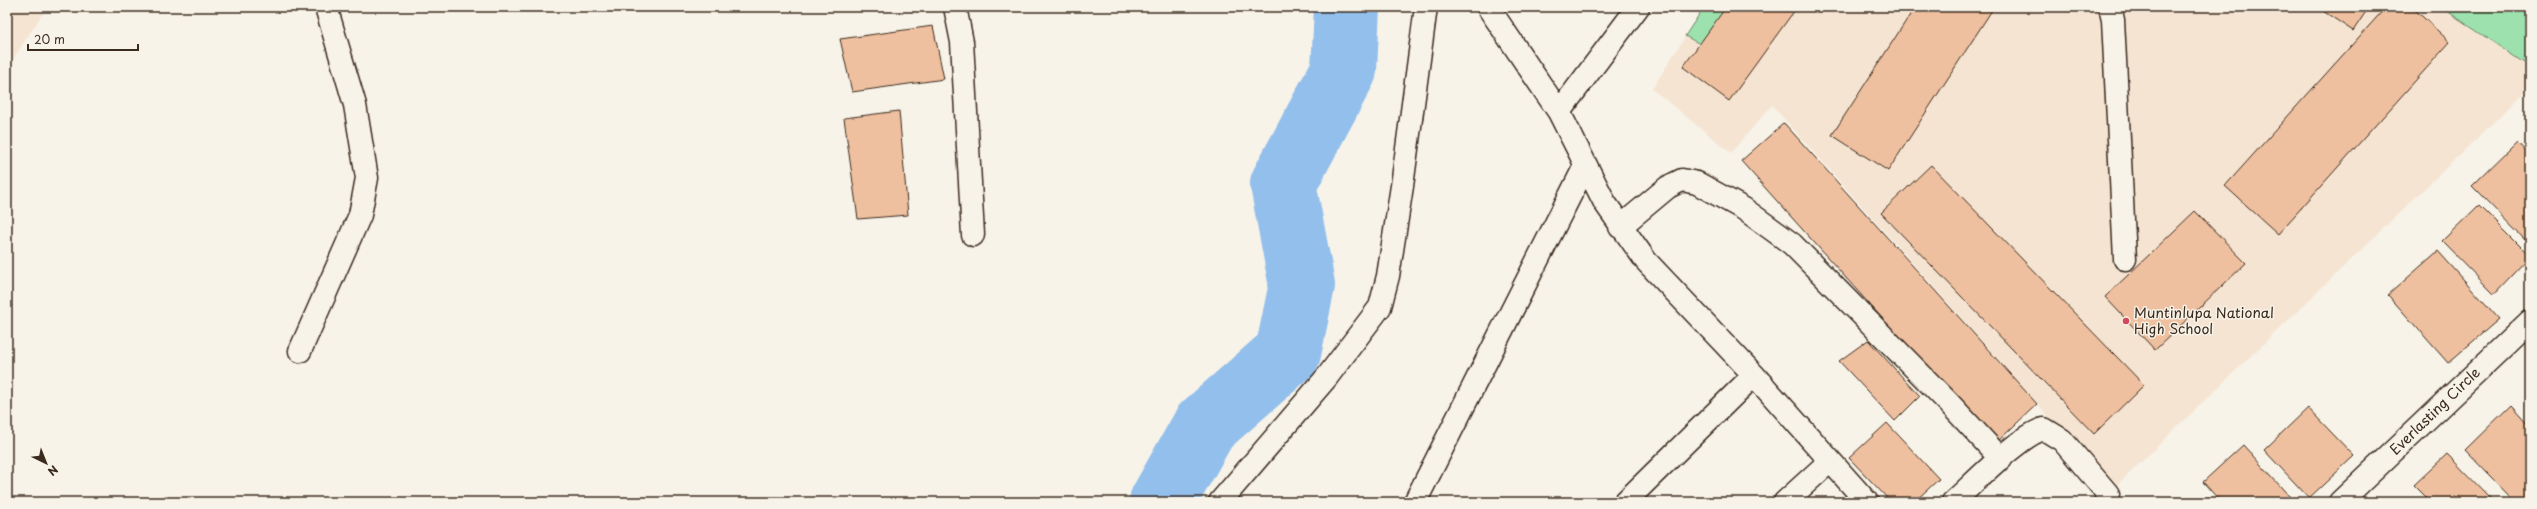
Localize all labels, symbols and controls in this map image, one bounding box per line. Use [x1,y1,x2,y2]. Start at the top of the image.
scale bar [28,26,138,52]
text: 20 m [34,30,65,48]
place label: Muntinlupa National High School [2134,302,2274,339]
marker: Muntinlupa National High School [2121,316,2131,326]
street label: Everlasting Circle [2385,362,2485,459]
north arrow [26,443,66,483]
text: N [44,461,62,480]

